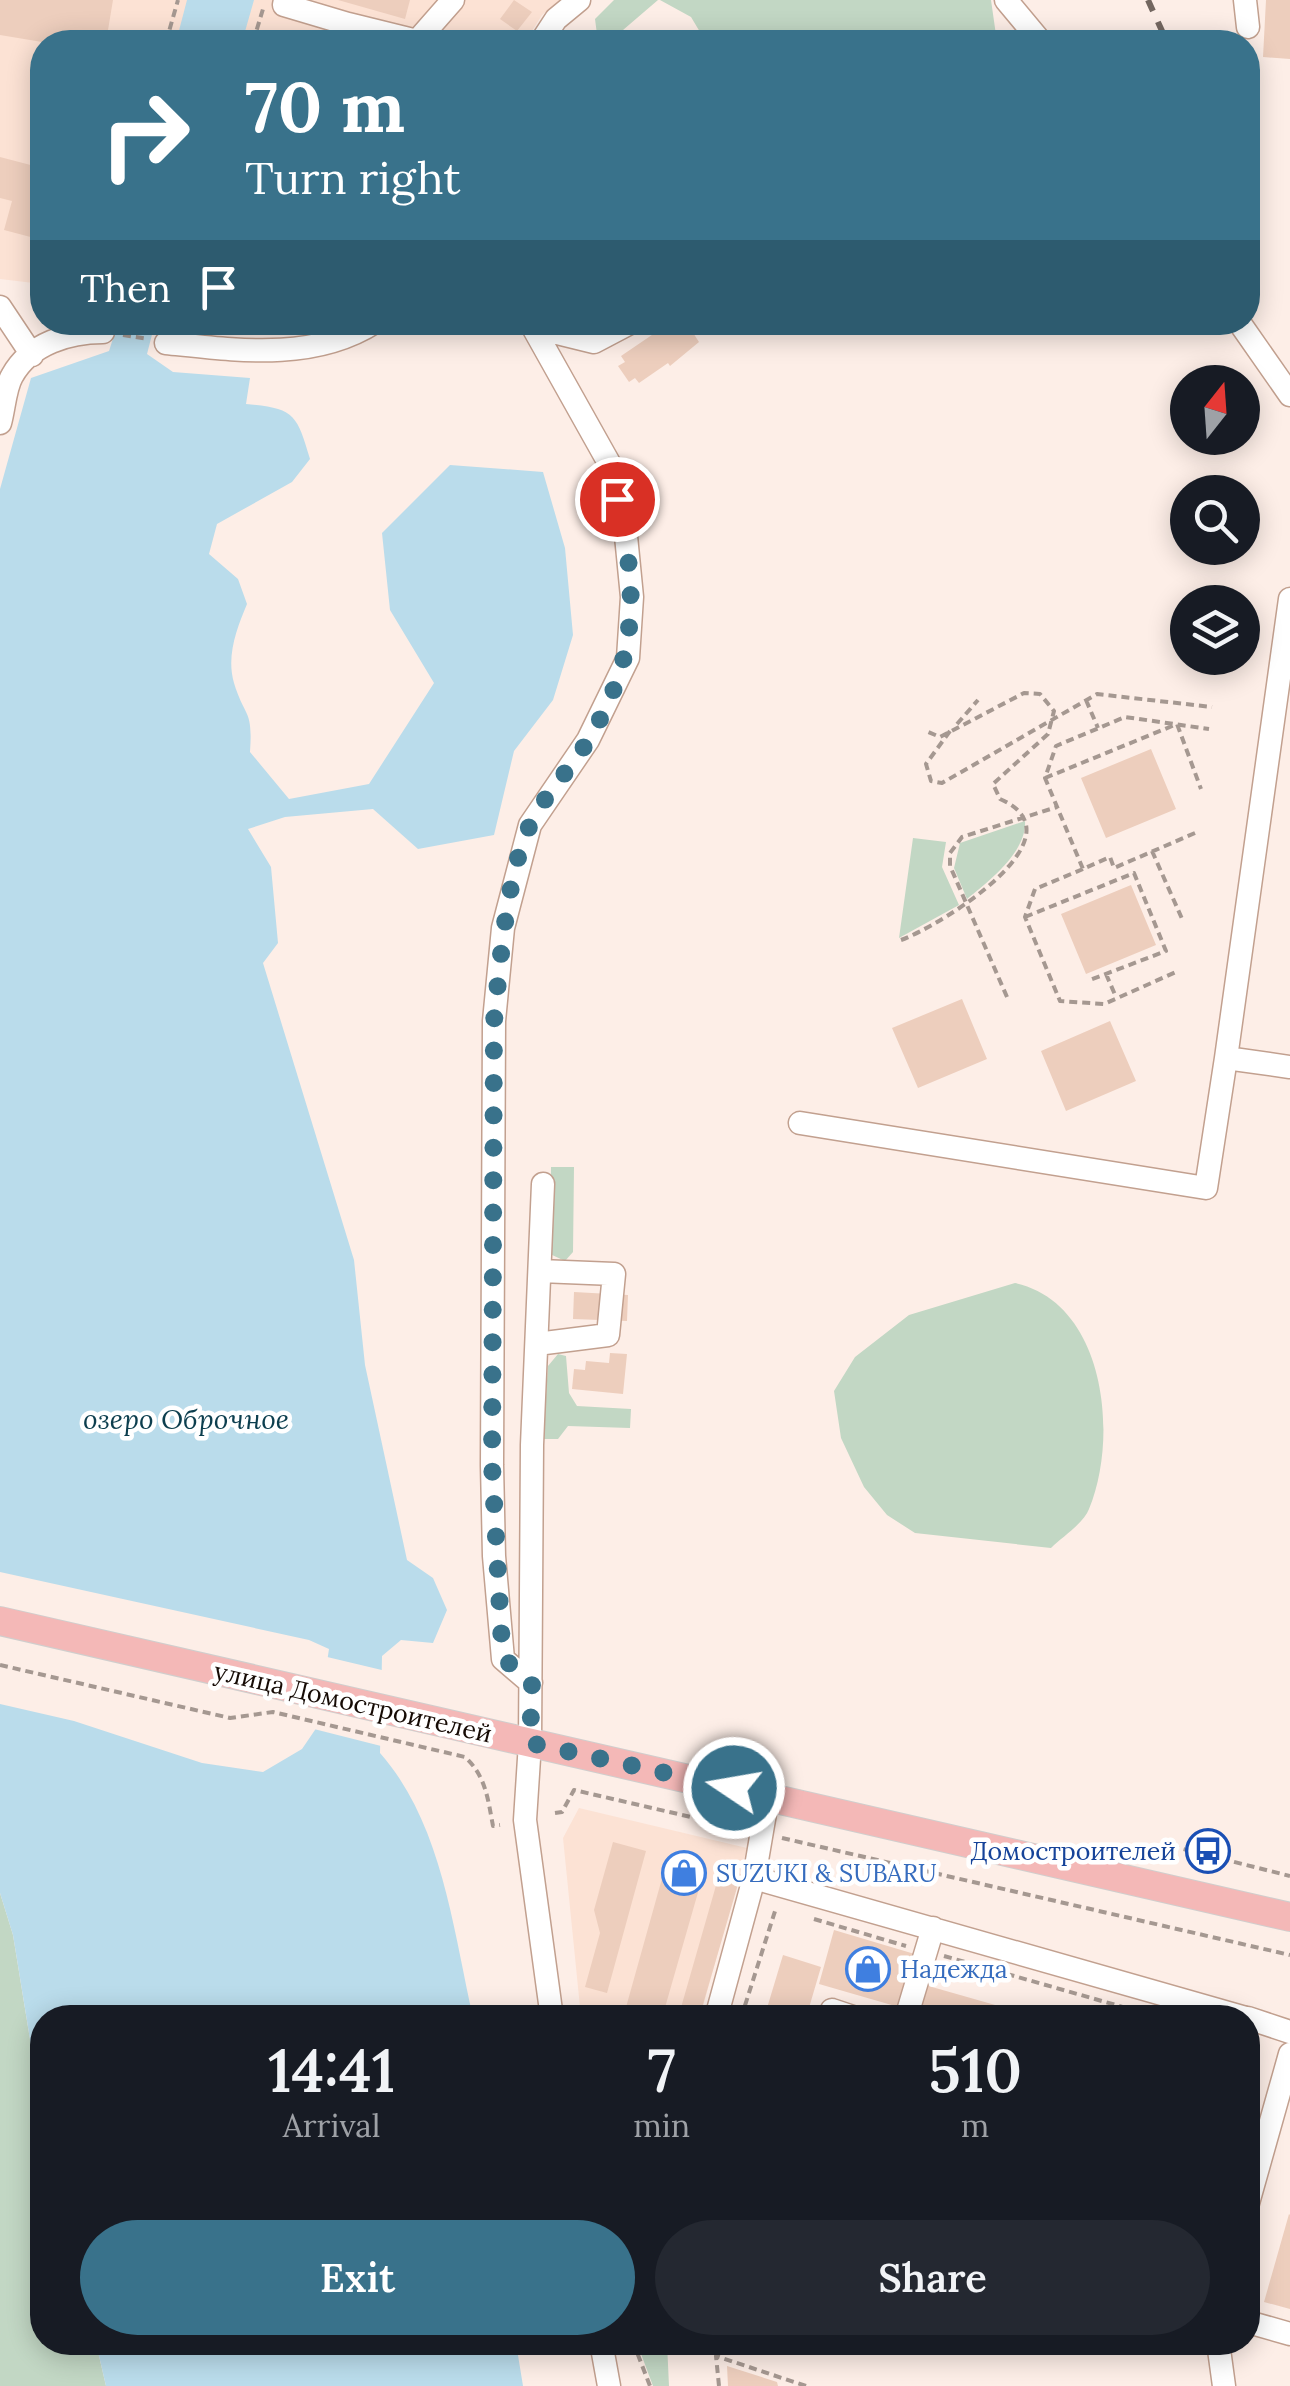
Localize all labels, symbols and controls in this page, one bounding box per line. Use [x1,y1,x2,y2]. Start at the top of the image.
text: 70 m [245,62,405,151]
icon: right [80,70,210,200]
text: Turn right [245,149,461,206]
icon: arrive [191,260,246,315]
text: Then [80,264,171,312]
north arrow [1170,365,1260,455]
map controls [1170,365,1260,675]
pin [575,457,660,542]
icon: arrive [590,472,645,527]
button: search [1170,475,1260,565]
button: layers [1170,585,1260,675]
water label: озеро Оброчное [83,1401,289,1437]
street label: улица Домостроителей [211,1654,495,1750]
position arrow [682,1736,786,1840]
bus stop icon: Домостроителей [1185,1828,1231,1874]
place label: Домостроителей [970,1835,1176,1867]
shop icon: SUZUKI & SUBARU [661,1850,707,1896]
place label: SUZUKI & SUBARU [716,1857,937,1889]
shop icon: Надежда [845,1946,891,1992]
place label: Надежда [900,1953,1008,1985]
text: 14:41 [268,2032,395,2108]
text: 7 [648,2032,676,2108]
text: 510 [928,2032,1022,2108]
text: Arrival [283,2105,381,2146]
text: min [633,2105,690,2146]
text: m [961,2105,989,2146]
button: Exit [80,2220,635,2335]
button: Share [655,2220,1210,2335]

